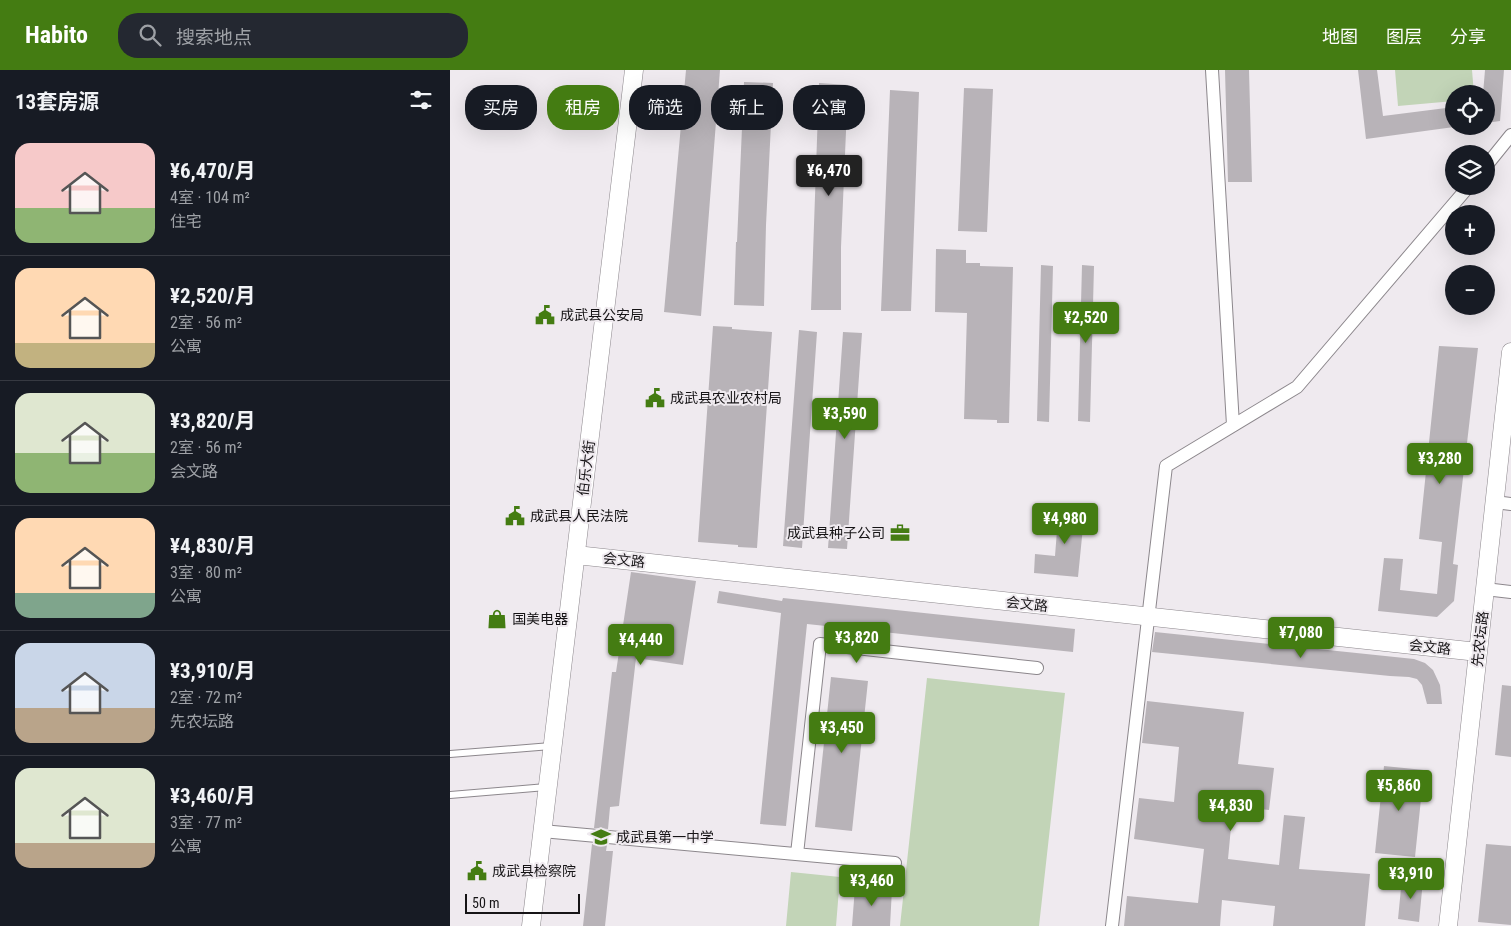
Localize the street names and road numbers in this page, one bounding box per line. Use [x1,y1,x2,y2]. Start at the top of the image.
street label: 伯乐大街 [575,439,597,497]
street label: 会文路 [602,550,646,570]
street label: 会文路 [1005,594,1049,614]
street label: 先农坛路 [1469,610,1491,668]
street label: 会文路 [1408,637,1452,657]

